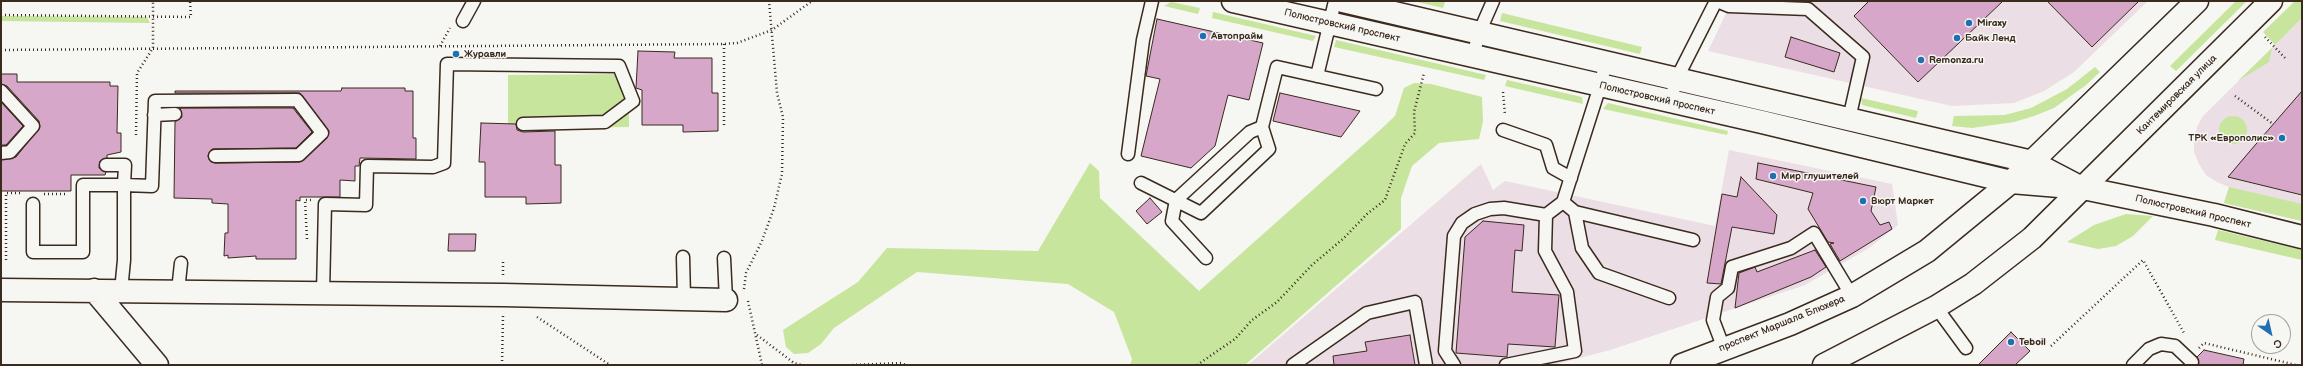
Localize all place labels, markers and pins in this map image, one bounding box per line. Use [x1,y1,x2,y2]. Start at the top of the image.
place label: Miraxy [1977,17,2007,29]
marker: Miraxy [1964,18,1974,28]
place label: Автопрайм [1211,30,1263,42]
marker: Автопрайм [1198,31,1208,41]
place label: Байк Ленд [1965,32,2016,44]
marker: Байк Ленд [1952,33,1962,43]
place label: Журавли [464,48,506,60]
marker: Журавли [451,49,461,59]
place label: Remonza.ru [1929,54,1984,66]
marker: Remonza.ru [1916,55,1926,65]
place label: ТРК «Европолис» [2188,132,2274,144]
marker: ТРК «Европолис» [2277,133,2287,143]
place label: Мир глушителей [1781,170,1859,182]
marker: Мир глушителей [1768,171,1778,181]
place label: Вюрт Маркет [1871,195,1934,207]
marker: Вюрт Маркет [1858,196,1868,206]
place label: Teboil [2019,336,2046,348]
marker: Teboil [2006,337,2016,347]

